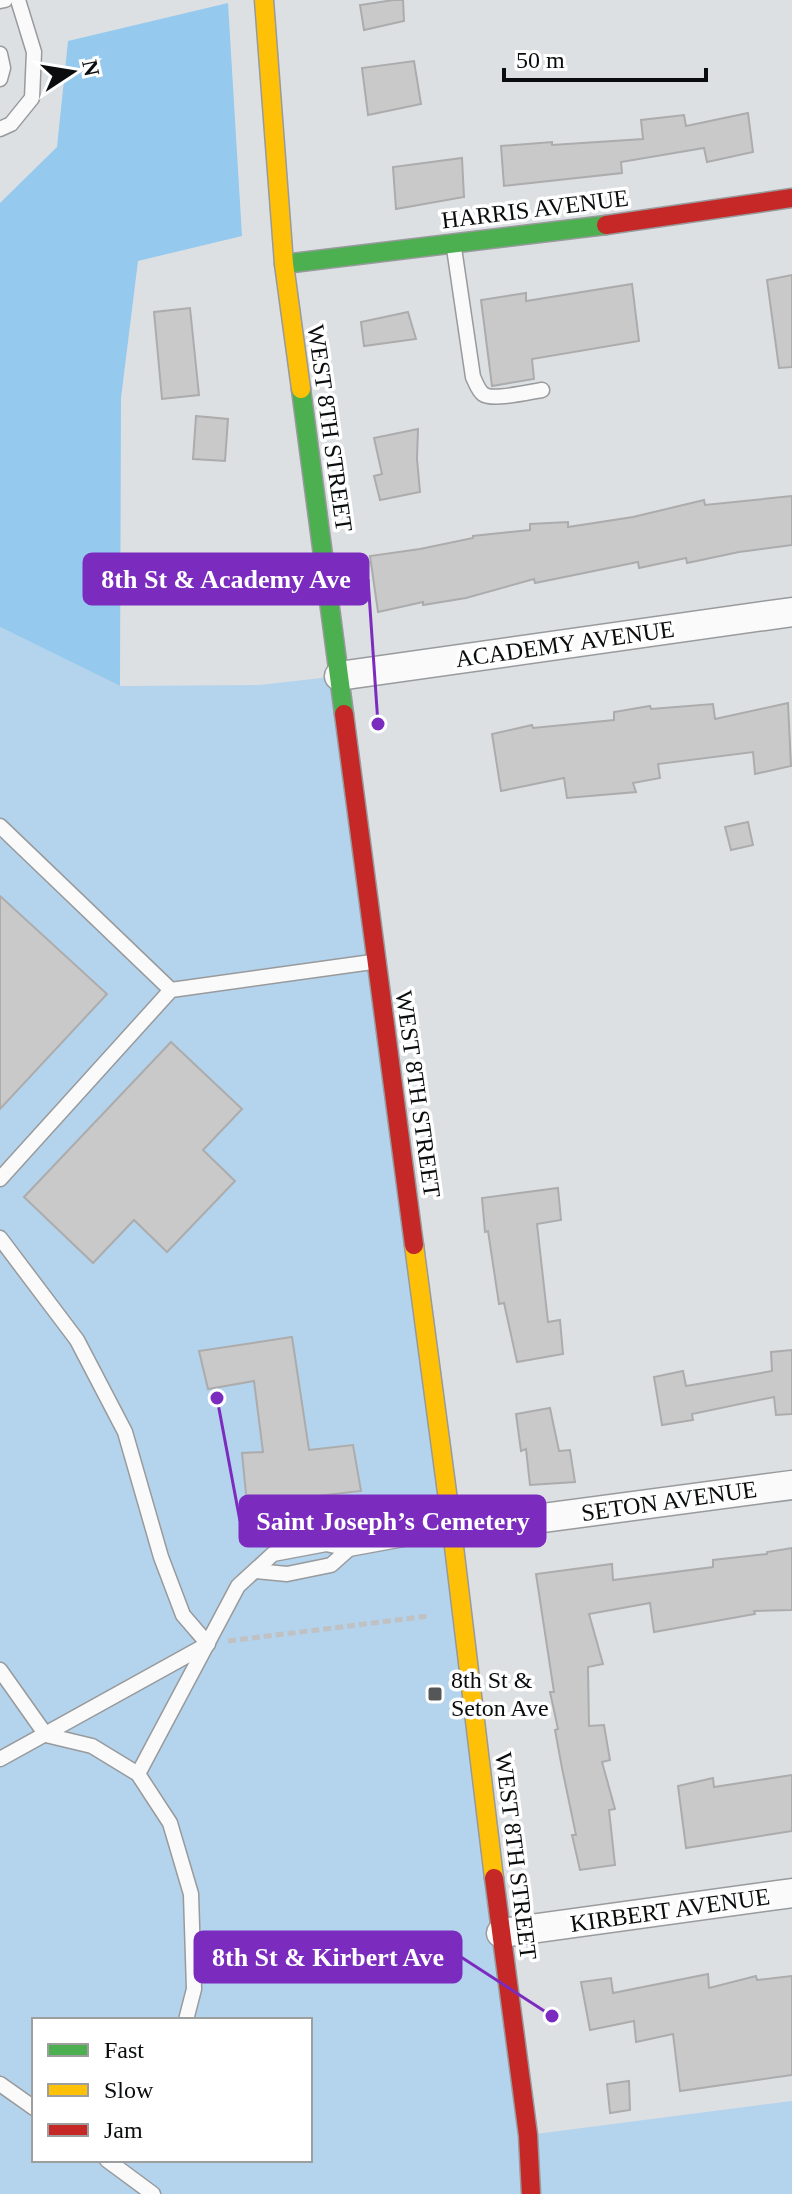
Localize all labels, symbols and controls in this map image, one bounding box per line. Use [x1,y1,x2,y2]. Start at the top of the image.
north arrow [32,32,112,112]
scale bar [504,32,706,82]
text: 50 m [516,47,565,73]
text: N [77,58,105,78]
street label: HARRIS AVENUE [440,185,630,233]
street label: WEST 8TH STREET [303,323,357,534]
callout: 8th St & Academy Ave [84,554,368,604]
text: 8th St & Academy Ave [101,565,351,594]
street label: ACADEMY AVENUE [454,616,676,672]
street label: WEST 8TH STREET [391,989,445,1200]
street label: SETON AVENUE [579,1476,759,1526]
callout: Saint Joseph’s Cemetery [240,1496,545,1546]
text: Saint Joseph’s Cemetery [256,1507,530,1536]
place label: 8th St & Seton Ave [451,1667,549,1721]
marker: 8th St & Seton Ave [426,1685,444,1703]
street label: WEST 8TH STREET [490,1751,542,1962]
street label: KIRBERT AVENUE [569,1883,771,1937]
callout: 8th St & Kirbert Ave [195,1932,461,1982]
text: 8th St & Kirbert Ave [212,1943,444,1972]
legend [32,2018,312,2162]
text: Fast [104,2037,144,2063]
text: Slow [104,2077,154,2103]
text: Jam [104,2117,143,2143]

